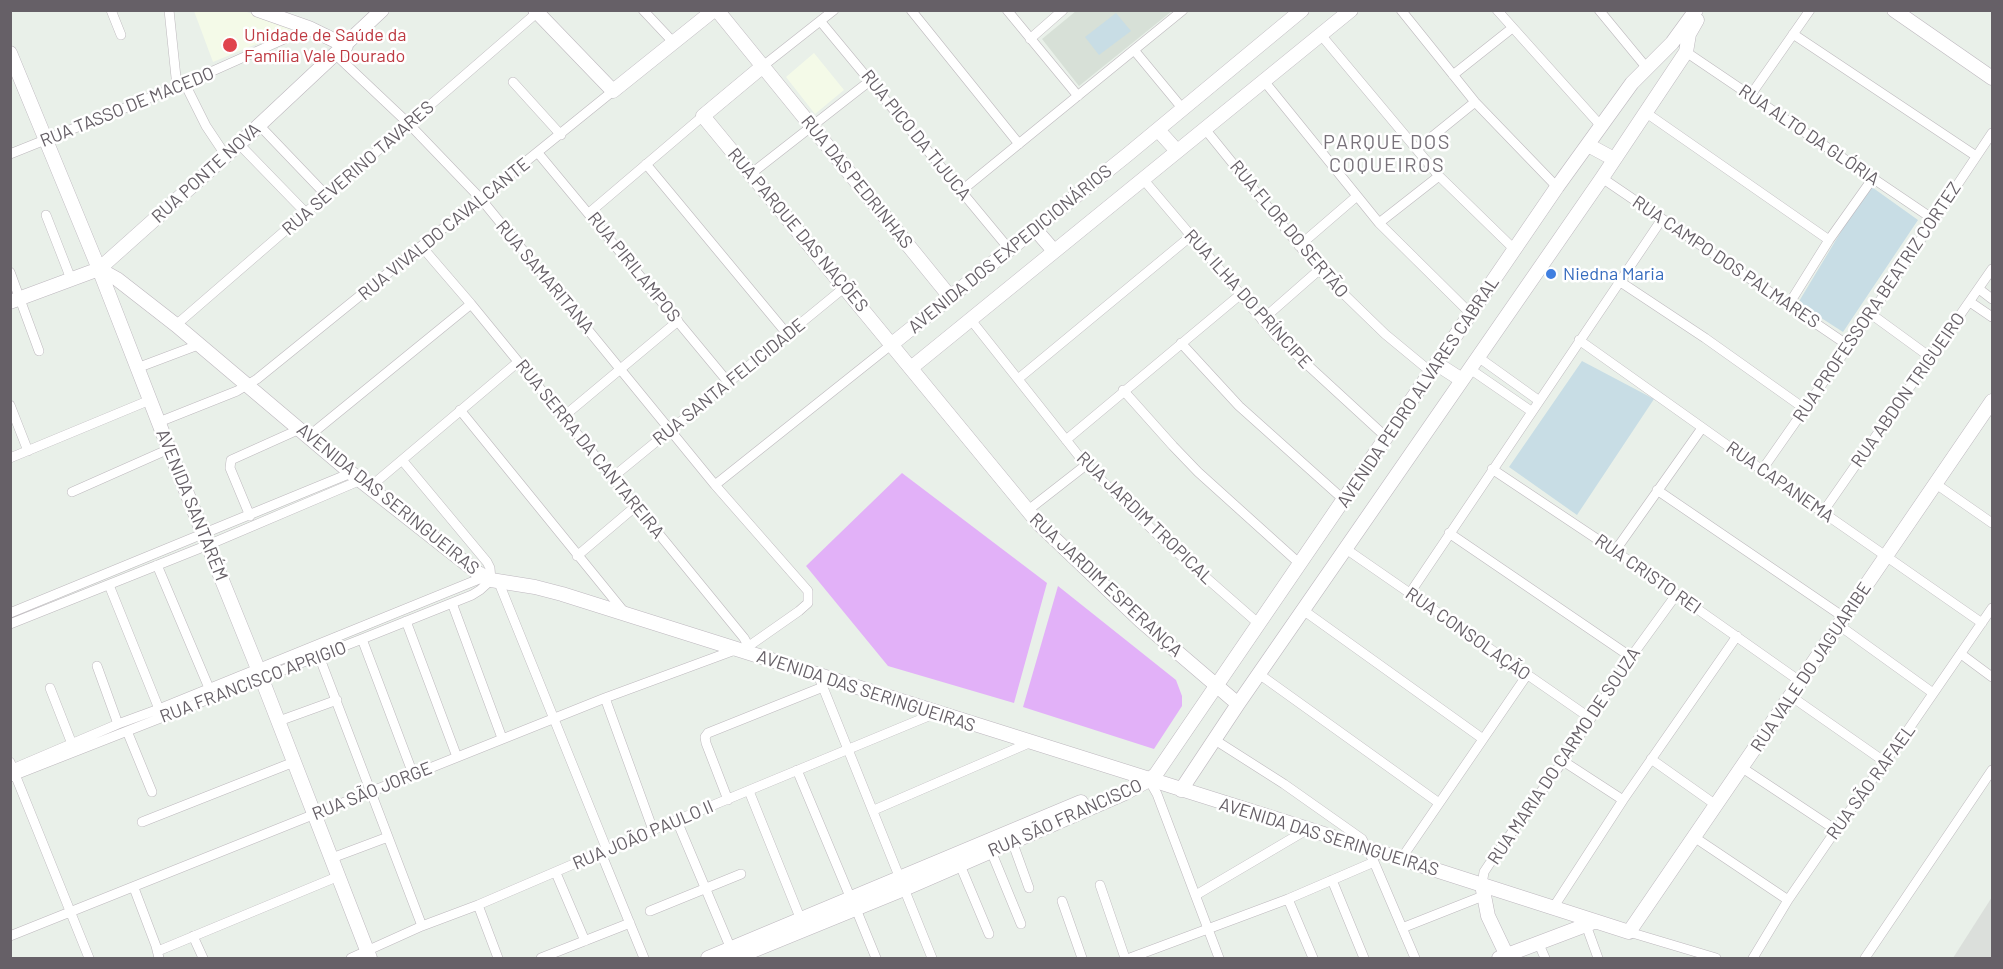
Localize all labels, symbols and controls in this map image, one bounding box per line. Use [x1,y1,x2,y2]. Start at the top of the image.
place label: Unidade de Saúde da Família Vale Dourado [244,24,406,66]
marker: Unidade de Saúde da Família Vale Dourado [221,36,239,54]
street label: RUA TASSO DE MACEDO [37,62,217,152]
street label: RUA PICO DA TIJUCA [857,65,975,205]
street label: RUA ALTO DA GLÓRIA [1735,80,1883,190]
street label: RUA SEVERINO TAVARES [278,96,438,240]
street label: RUA DAS PEDRINHAS [797,111,917,253]
street label: RUA PONTE NOVA [147,119,265,227]
district label: PARQUE DOS COQUEIROS [1323,130,1451,177]
street label: RUA PARQUE DAS NAÇÕES [723,144,873,316]
street label: RUA VIVALDO CAVALCANTE [354,153,534,305]
street label: RUA FLOR DO SERTÃO [1225,156,1353,302]
street label: AVENIDA DOS EXPEDICIONÁRIOS [904,160,1116,338]
street label: RUA PROFESSORA BEATRIZ CORTEZ [1788,178,1966,426]
street label: RUA CAMPO DOS PALMARES [1628,191,1824,333]
street label: RUA PIRILAMPOS [583,208,685,326]
street label: RUA SAMARITANA [491,216,599,338]
street label: RUA ILHA DO PRÍNCIPE [1180,225,1316,373]
place label: Niedna Maria [1563,263,1664,285]
marker: Niedna Maria [1544,267,1558,281]
street label: AVENIDA PEDRO ALVARES CABRAL [1332,272,1504,512]
street label: RUA ABDON TRIGUEIRO [1846,309,1970,471]
street label: RUA SANTA FELICIDADE [649,314,809,450]
street label: RUA SERRA DA CANTAREIRA [511,355,669,543]
street label: AVENIDA DAS SERINGUEIRAS [292,419,484,579]
street label: AVENIDA SANTARÉM [152,426,232,584]
street label: RUA CAPANEMA [1722,437,1838,527]
street label: RUA JARDIM TROPICAL [1072,447,1218,589]
street label: RUA JARDIM ESPERANÇA [1025,509,1187,661]
street label: RUA CRISTO REI [1591,529,1705,619]
street label: RUA VALE DO JAGUARIBE [1746,578,1876,756]
street label: RUA CONSOLAÇÃO [1401,583,1535,685]
street label: RUA FRANCISCO APRIGIO [157,636,349,728]
street label: RUA MARIA DO CARMO DE SOUZA [1483,643,1645,869]
street label: AVENIDA DAS SERINGUEIRAS [754,645,978,737]
street label: RUA SÃO RAFAEL [1822,720,1920,844]
street label: RUA SÃO JORGE [309,757,435,825]
street label: RUA SÃO FRANCISCO [985,774,1145,862]
street label: AVENIDA DAS SERINGUEIRAS [1217,793,1441,881]
street label: RUA JOÃO PAULO II [569,796,717,874]

